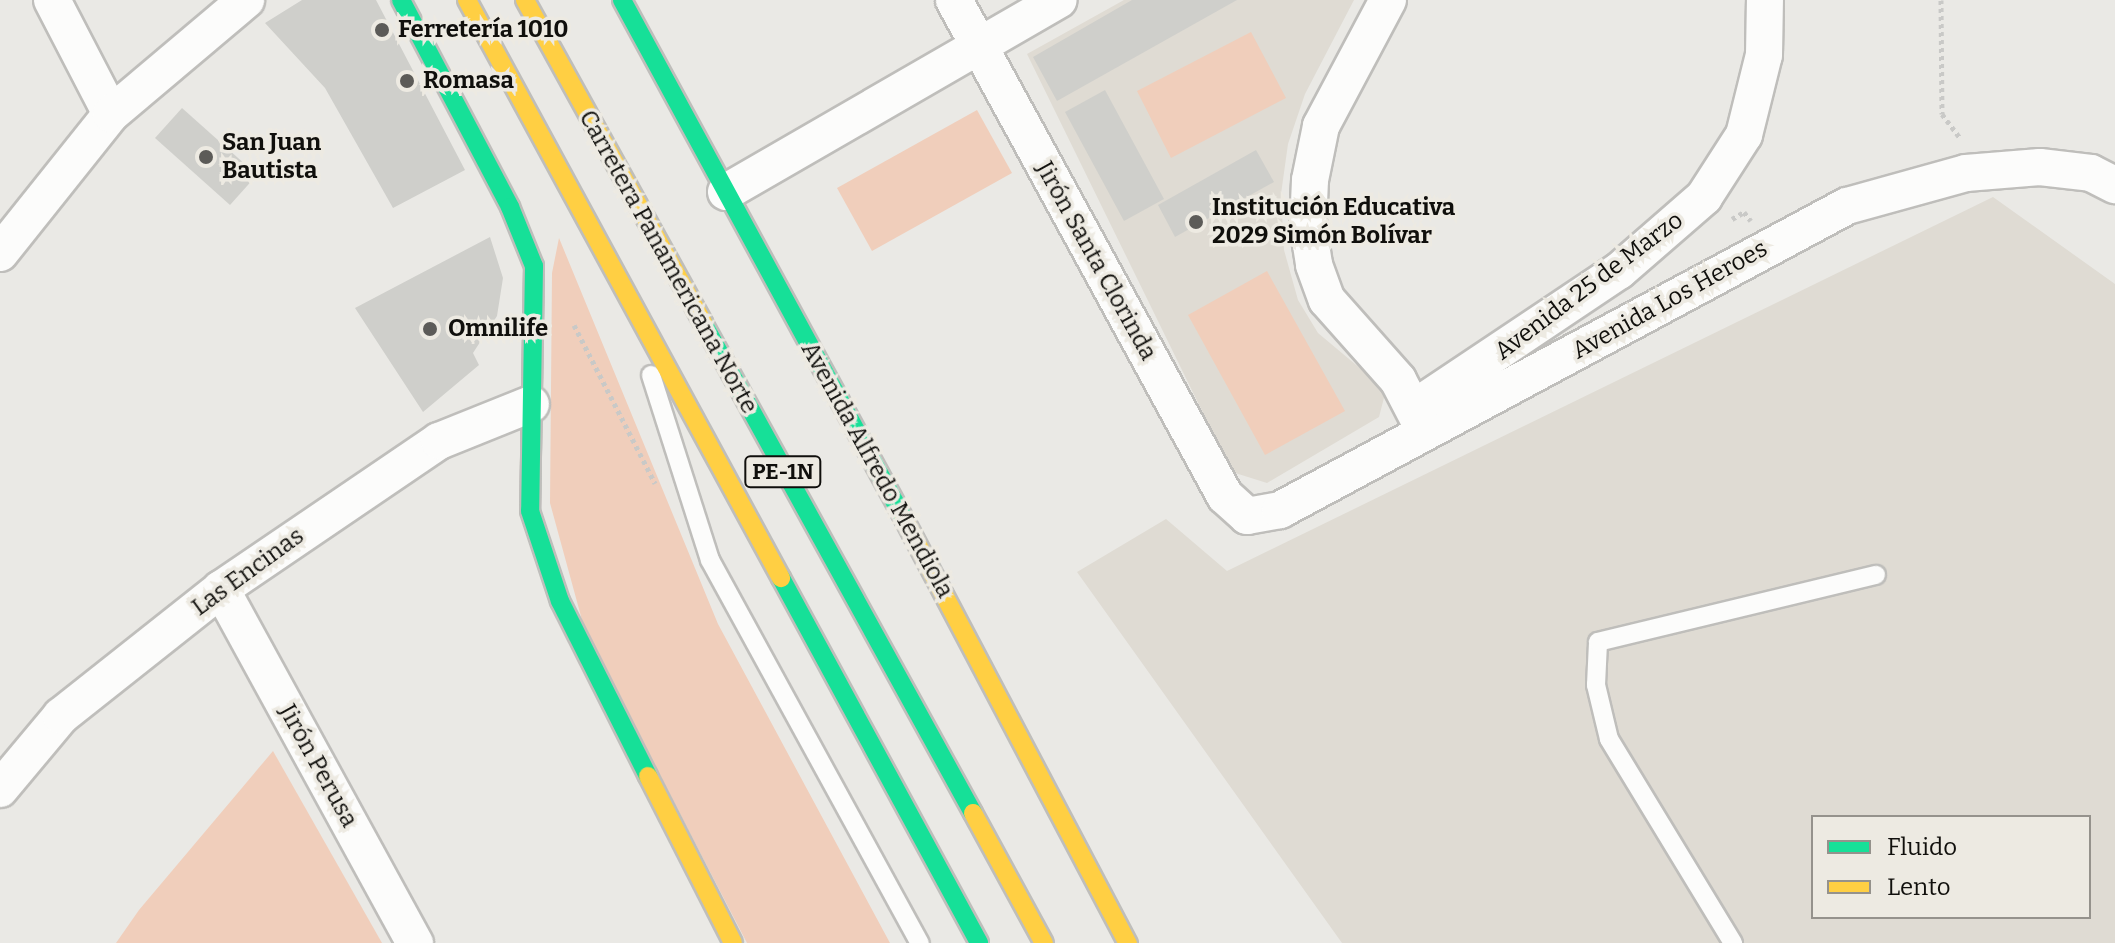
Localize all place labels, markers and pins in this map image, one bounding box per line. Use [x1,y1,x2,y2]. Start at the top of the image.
place label: Ferretería 1010 [398,16,569,44]
marker: Ferretería 1010 [373,21,391,39]
place label: Romasa [423,67,514,95]
marker: Romasa [398,72,416,90]
place label: San Juan Bautista [222,129,321,185]
marker: San Juan Bautista [197,148,215,166]
place label: Institución Educativa 2029 Simón Bolívar [1212,194,1455,250]
marker: Institución Educativa 2029 Simón Bolívar [1187,213,1205,231]
place label: Omnilife [448,315,548,343]
marker: Omnilife [419,318,441,340]

